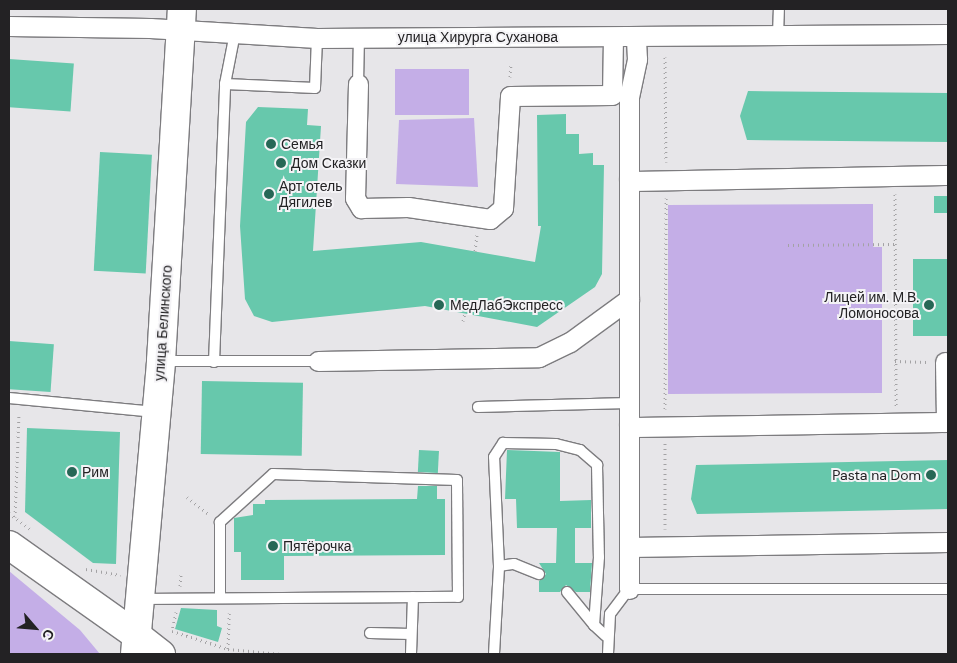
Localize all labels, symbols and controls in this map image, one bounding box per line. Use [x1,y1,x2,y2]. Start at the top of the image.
street label: улица Хирурга Суханова [398,29,558,45]
place label: Семья [281,136,323,152]
marker: Семья [265,138,277,150]
place label: Дом Сказки [291,155,366,171]
marker: Дом Сказки [275,157,287,169]
place label: Арт отель Дягилев [279,178,342,210]
marker: Арт отель Дягилев [263,188,275,200]
street label: улица Белинского [151,265,175,381]
place label: Лицей им. М.В. Ломоносова [824,289,919,322]
place label: МедЛабЭкспресс [450,297,563,313]
marker: МедЛабЭкспресс [432,298,446,312]
marker: Лицей им. М.В. Ломоносова [923,299,935,311]
place label: Рим [82,464,109,480]
marker: Рим [66,466,78,478]
place label: Pasta na Dom [832,467,921,483]
marker: Pasta na Dom [925,469,937,481]
place label: Пятёрочка [283,538,352,554]
marker: Пятёрочка [267,540,279,552]
north arrow [10,603,60,653]
text: С [38,626,59,643]

